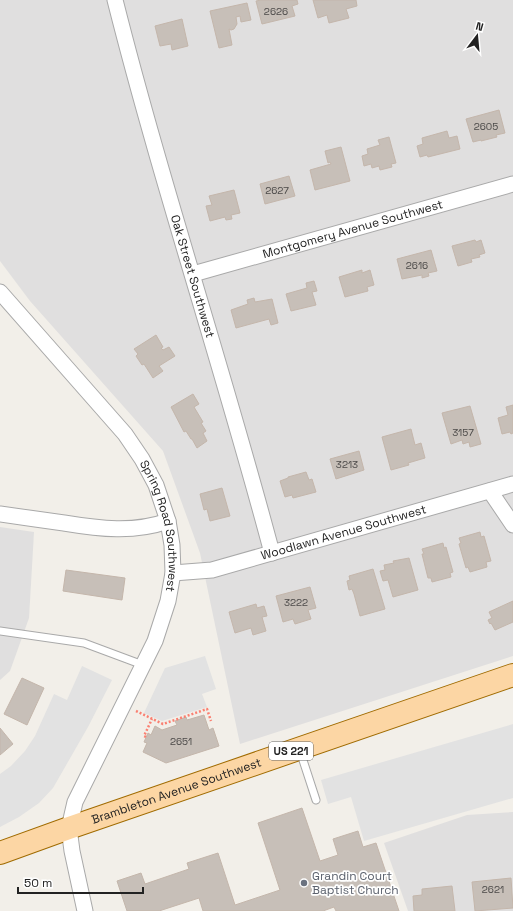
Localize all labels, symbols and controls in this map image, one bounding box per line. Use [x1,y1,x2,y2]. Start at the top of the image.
house number: 2626 [264,5,288,18]
north arrow [457,16,497,56]
text: N [474,19,485,34]
house number: 2605 [474,120,498,133]
house number: 2627 [265,184,289,197]
street label: Montgomery Avenue Southwest [261,196,445,262]
street label: Oak Street Southwest [167,213,218,340]
house number: 2616 [406,259,428,272]
house number: 3157 [452,426,474,439]
street label: Spring Road Southwest [136,457,181,593]
house number: 3213 [336,458,358,471]
street label: Woodlawn Avenue Southwest [259,501,428,564]
house number: 3222 [284,596,308,609]
house number: 2651 [170,735,192,748]
road number: US 221 [269,742,313,760]
street label: Brambleton Avenue Southwest [89,754,264,828]
place label: Grandin Court Baptist Church [312,868,399,898]
scale bar [18,869,143,895]
text: 50 m [24,875,52,891]
marker: Grandin Court Baptist Church [299,878,309,888]
house number: 2621 [482,883,504,896]

